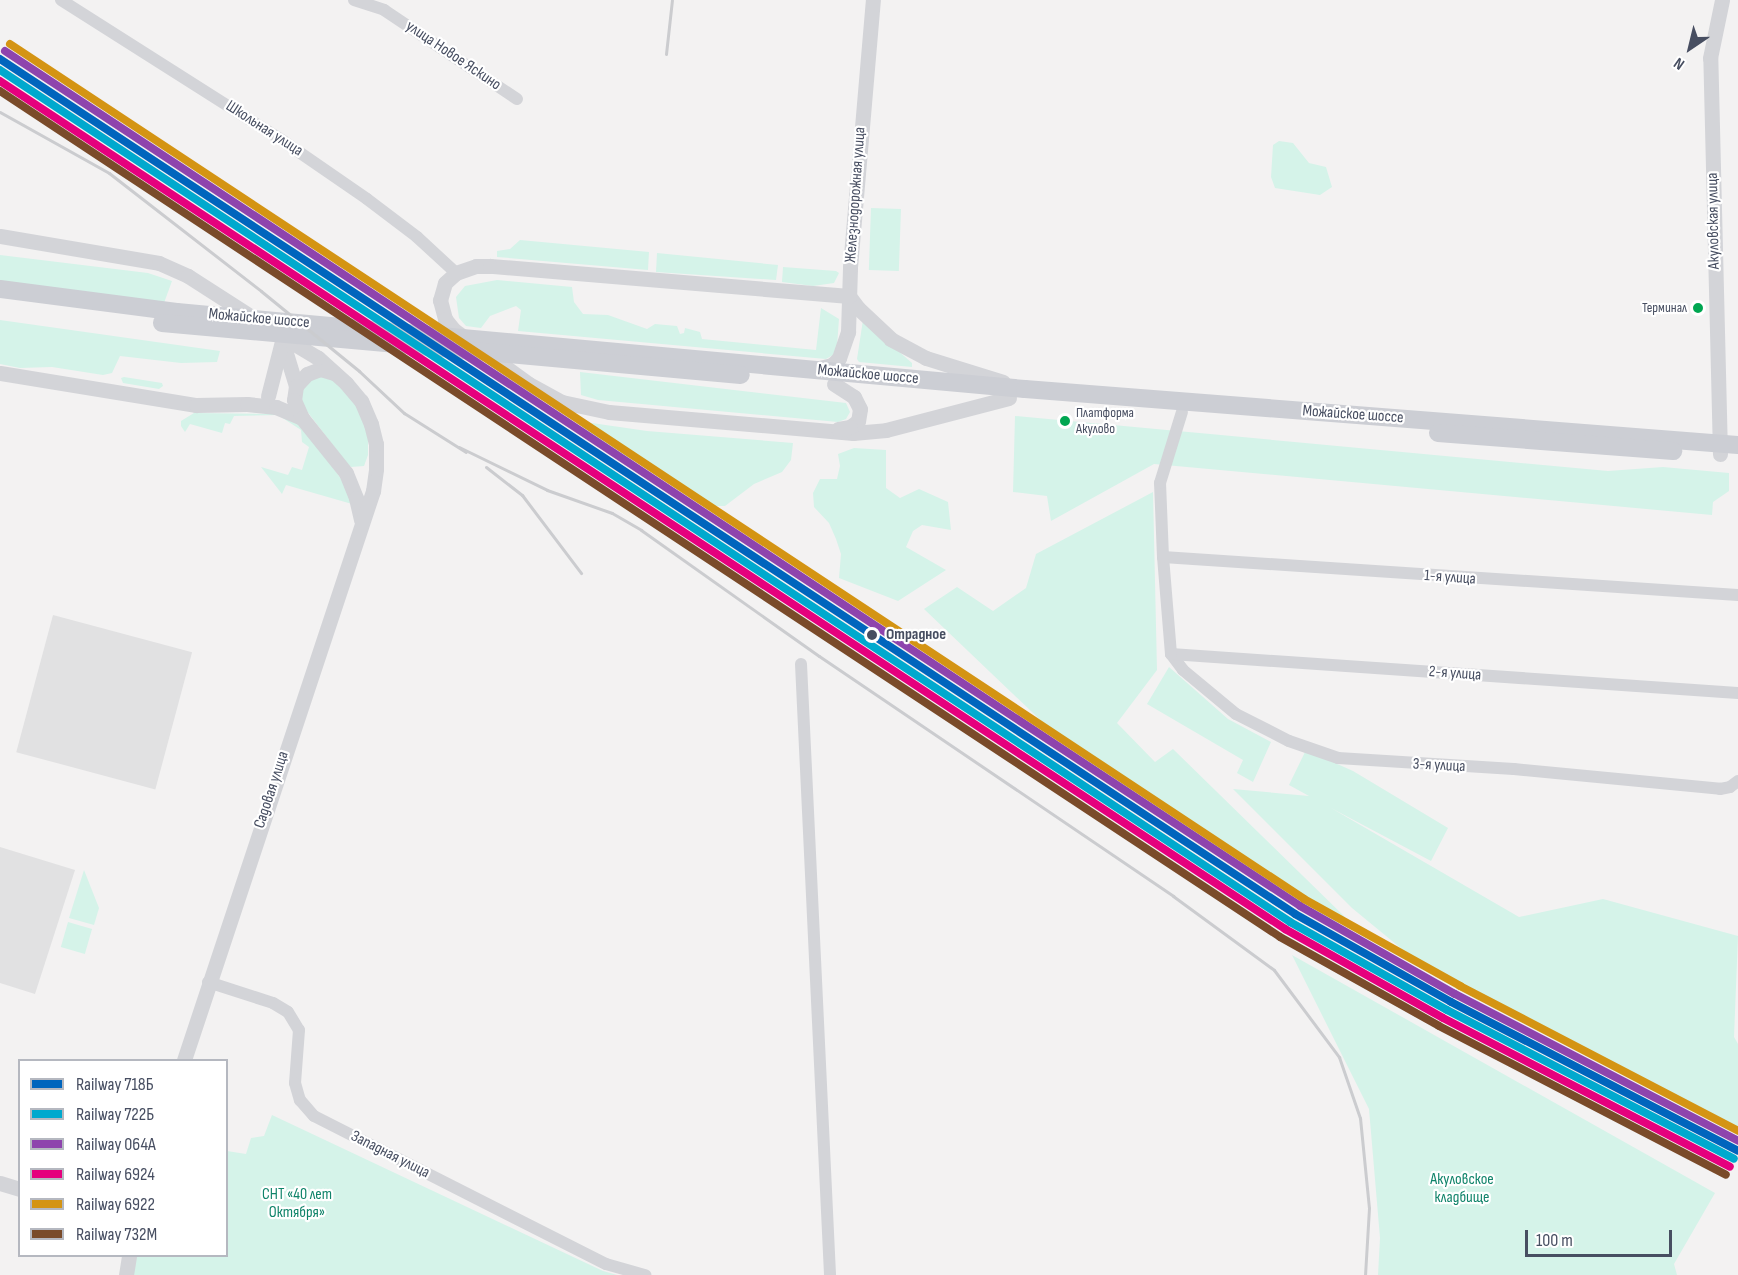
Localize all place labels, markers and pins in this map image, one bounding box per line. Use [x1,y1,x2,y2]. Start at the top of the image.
place label: Терминал [1642,300,1687,316]
marker: Терминал [1692,302,1704,314]
place label: Платформа Акулово [1076,405,1134,437]
marker: Платформа Акулово [1059,415,1071,427]
place label: Отрадное [886,625,946,645]
marker: Отрадное [863,626,881,644]

